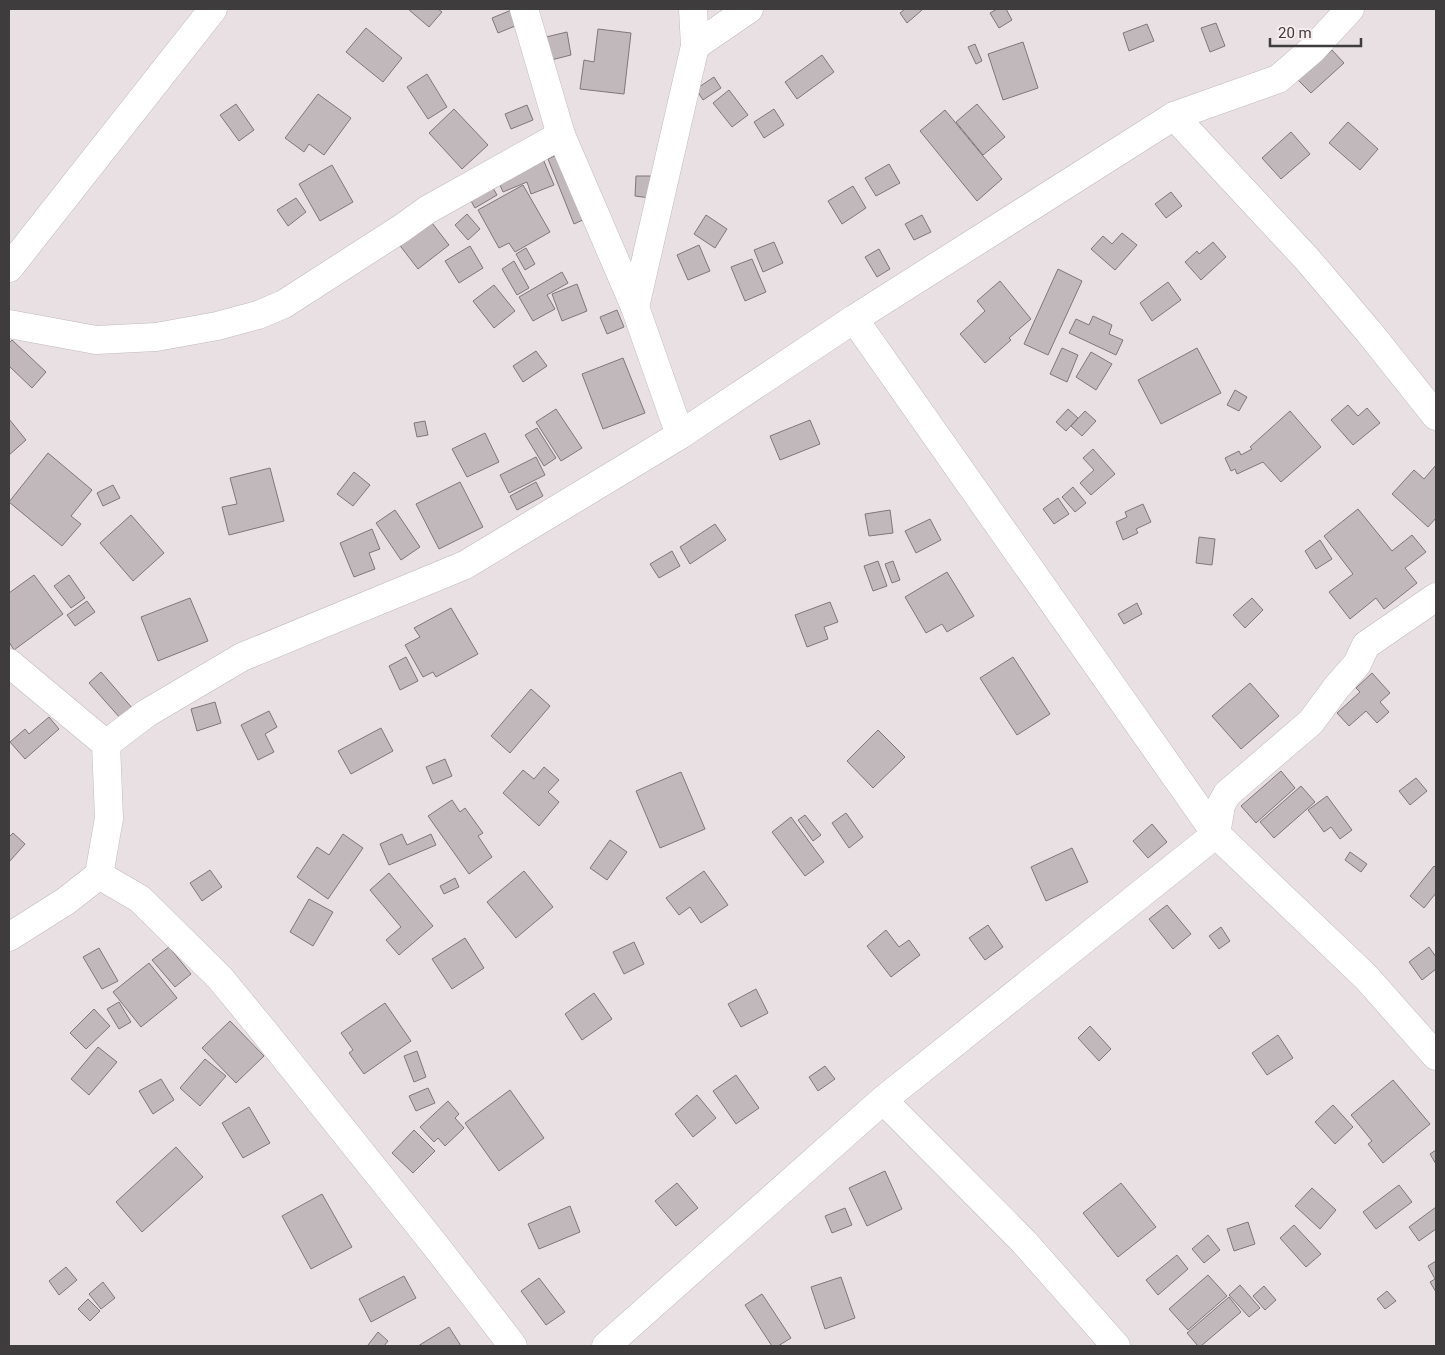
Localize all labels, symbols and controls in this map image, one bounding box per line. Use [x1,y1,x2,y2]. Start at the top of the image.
scale bar [1270,15,1361,47]
text: 20 m [1278,24,1312,42]

